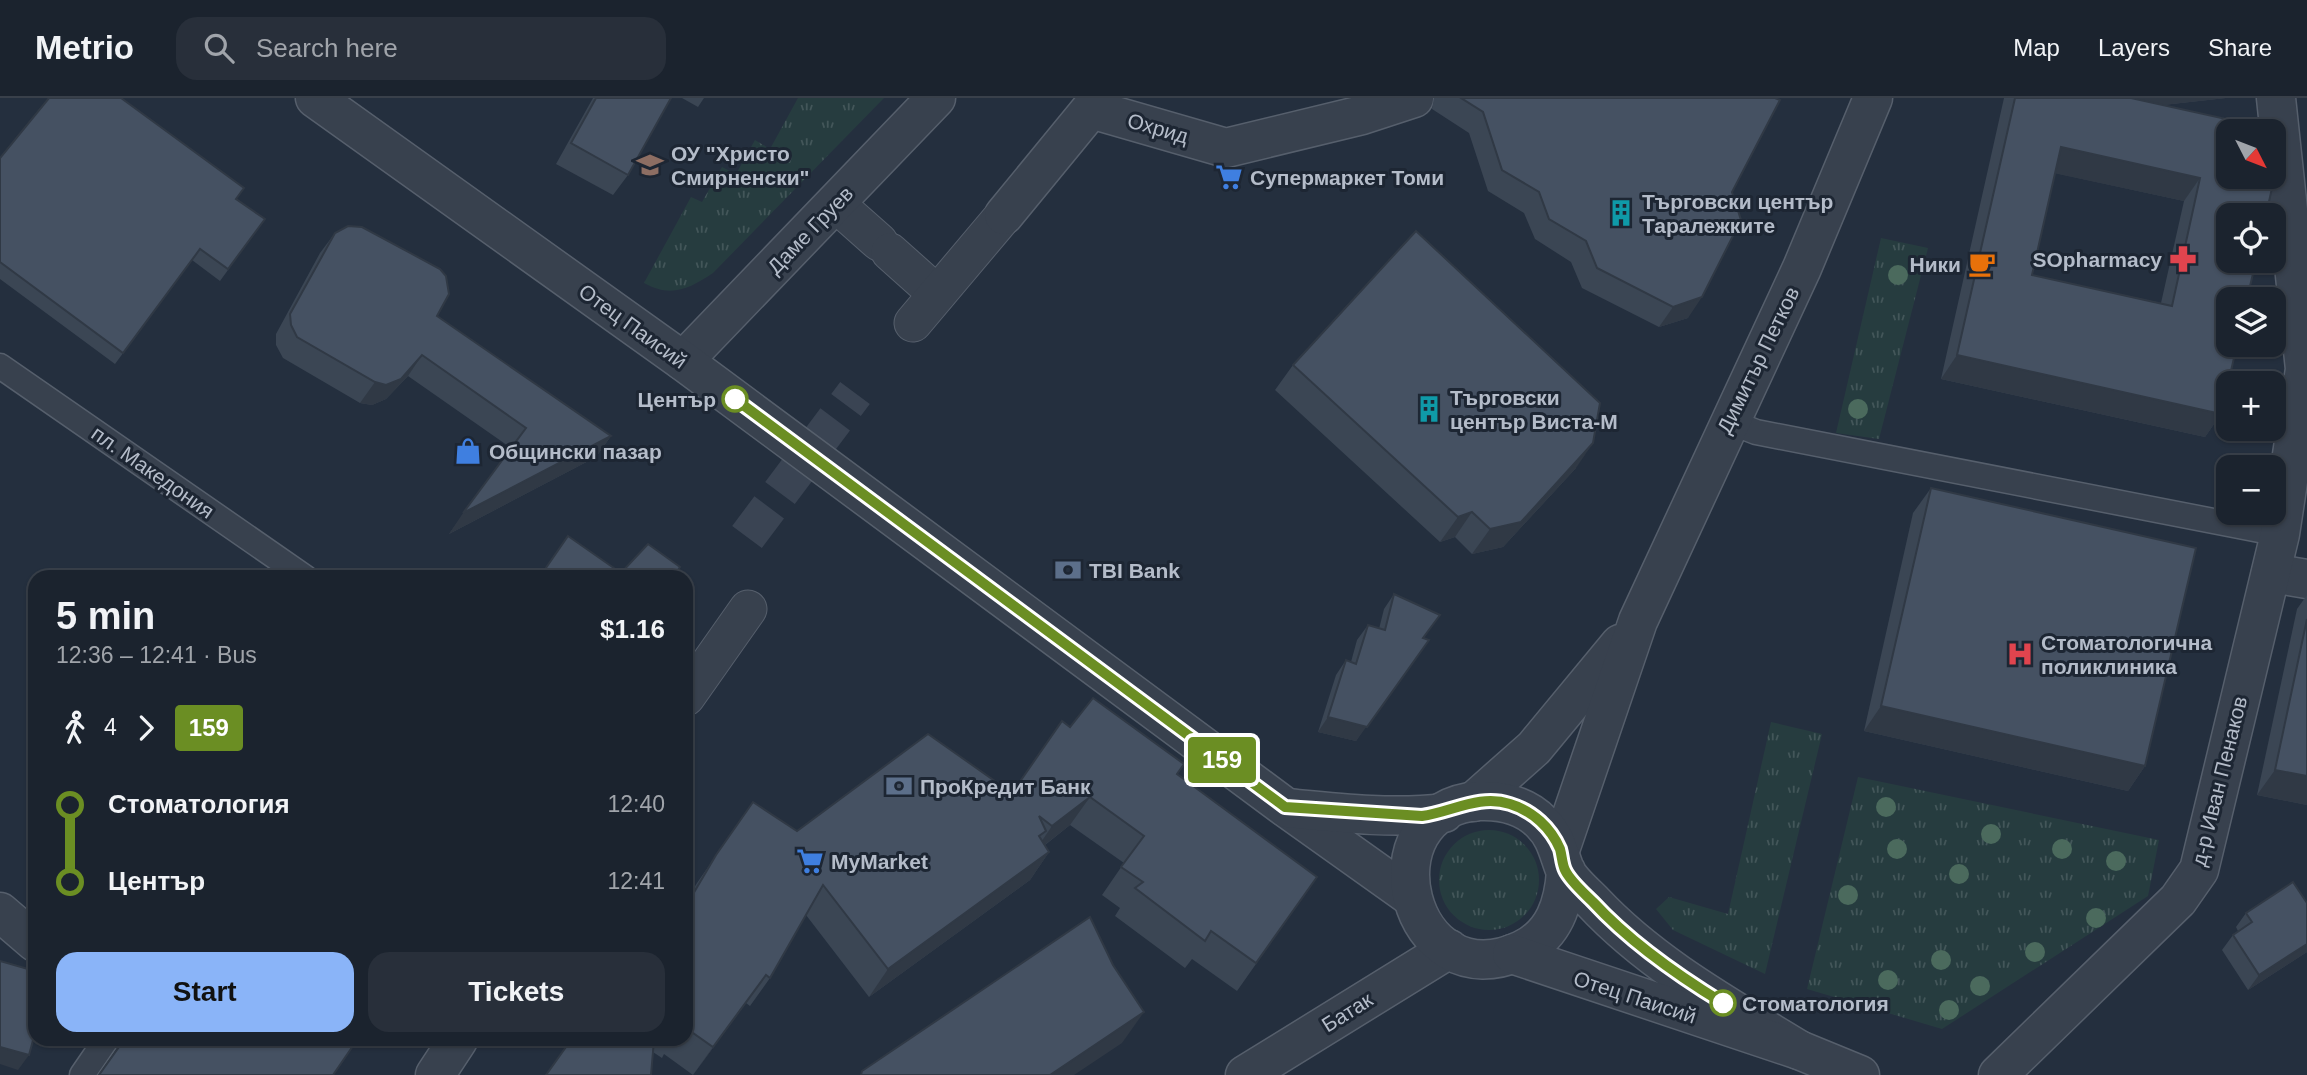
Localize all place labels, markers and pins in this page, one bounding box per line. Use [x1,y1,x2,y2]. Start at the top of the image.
place label: ОУ "Христо Смирненски" [671,142,810,189]
school or university icon: ОУ "Христо Смирненски" [635,150,665,180]
supermarket icon: Супермаркет Томи [1214,162,1244,192]
place label: Супермаркет Томи [1250,166,1444,189]
place label: Търговски център Таралежките [1642,190,1833,237]
building icon: Търговски център Таралежките [1606,198,1636,228]
pharmacy icon: SOpharmacy [2168,244,2198,274]
place label: SOpharmacy [2032,248,2162,271]
cafe icon: Ники [1967,249,1997,279]
place label: Ники [1910,253,1961,276]
marker: Център [722,386,748,412]
place label: Търговски център Виста-М [1450,386,1618,433]
place label: Център [638,388,716,411]
building icon: Търговски център Виста-М [1414,394,1444,424]
shop icon: Общински пазар [453,436,483,466]
place label: Общински пазар [489,440,662,463]
bank icon: TBI Bank [1053,555,1083,585]
place label: TBI Bank [1089,559,1180,582]
place label: Стоматологична поликлиника [2041,631,2212,678]
hospital icon: Стоматологична поликлиника [2005,639,2035,669]
bank icon: ПроКредит Банк [884,771,914,801]
place label: ПроКредит Банк [920,775,1091,798]
supermarket icon: MyMarket [795,846,825,876]
place label: MyMarket [831,850,928,873]
marker: Стоматология [1710,990,1736,1016]
place label: Стоматология [1742,992,1889,1015]

